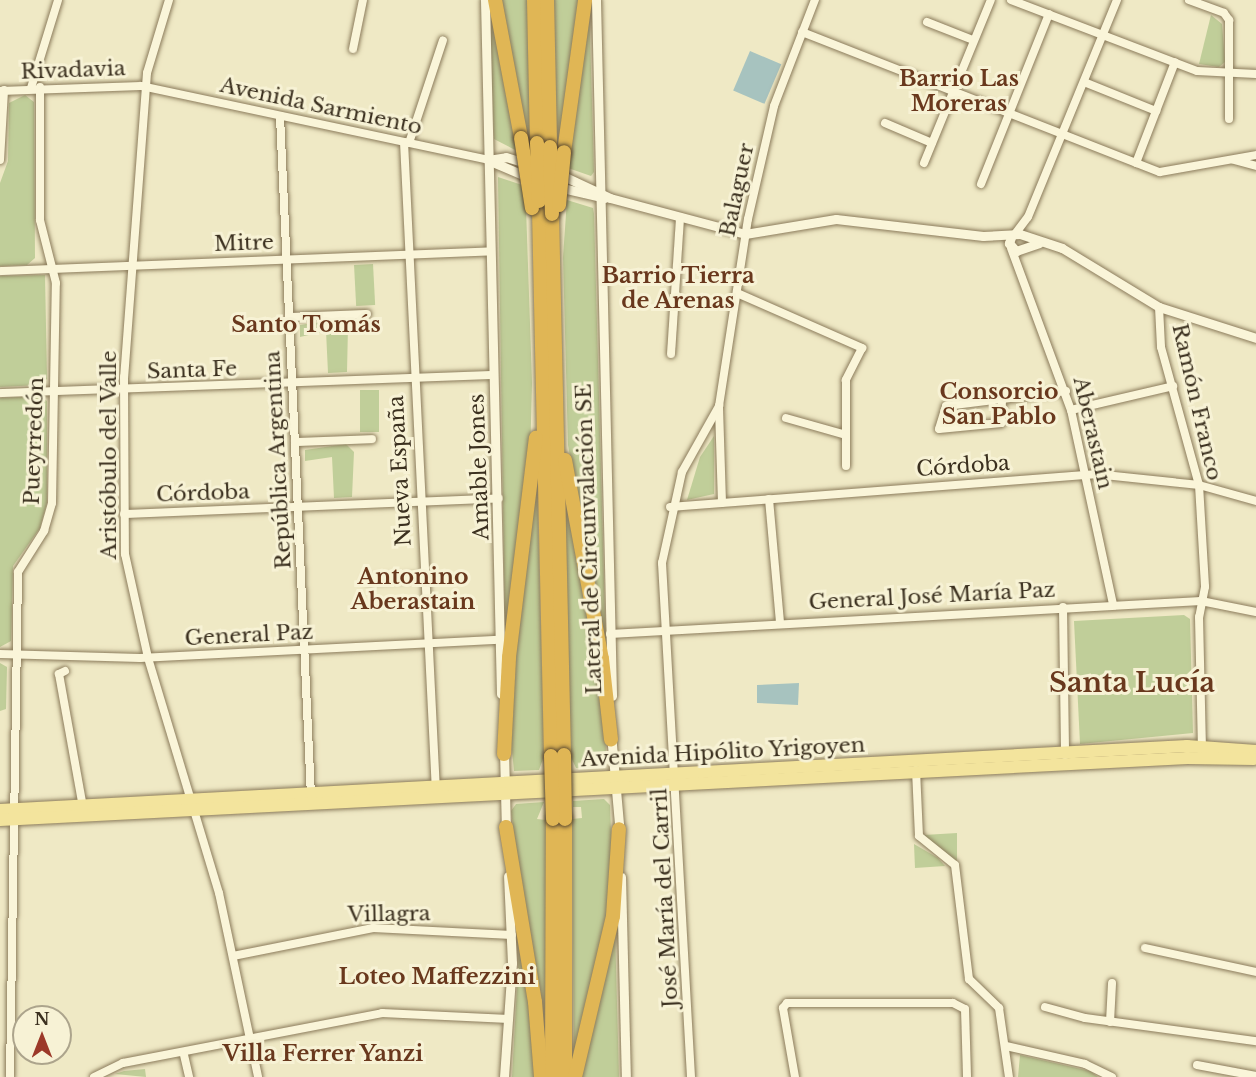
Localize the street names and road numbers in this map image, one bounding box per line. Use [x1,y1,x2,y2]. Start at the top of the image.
street label: Rivadavia [20,56,126,84]
street label: Avenida Sarmiento [218,72,424,140]
street label: Balaguer [715,141,759,239]
street label: Mitre [214,229,274,257]
street label: Ramón Franco [1167,321,1227,483]
street label: Aristóbulo del Valle [96,350,122,560]
street label: República Argentina [260,350,296,570]
street label: Santa Fe [146,356,238,384]
street label: Aberastain [1068,374,1118,492]
street label: Pueyrredón [19,377,49,505]
street label: Lateral de Circunvalación SE [571,383,607,695]
street label: Amable Jones [464,393,494,541]
street label: Nueva España [383,395,417,547]
street label: Córdoba [915,450,1011,482]
street label: Córdoba [156,479,250,507]
street label: General José María Paz [808,577,1056,615]
street label: General Paz [184,619,314,651]
street label: Avenida Hipólito Yrigoyen [580,732,866,772]
street label: José María del Carril [647,788,683,1008]
street label: Villagra [347,901,431,927]

